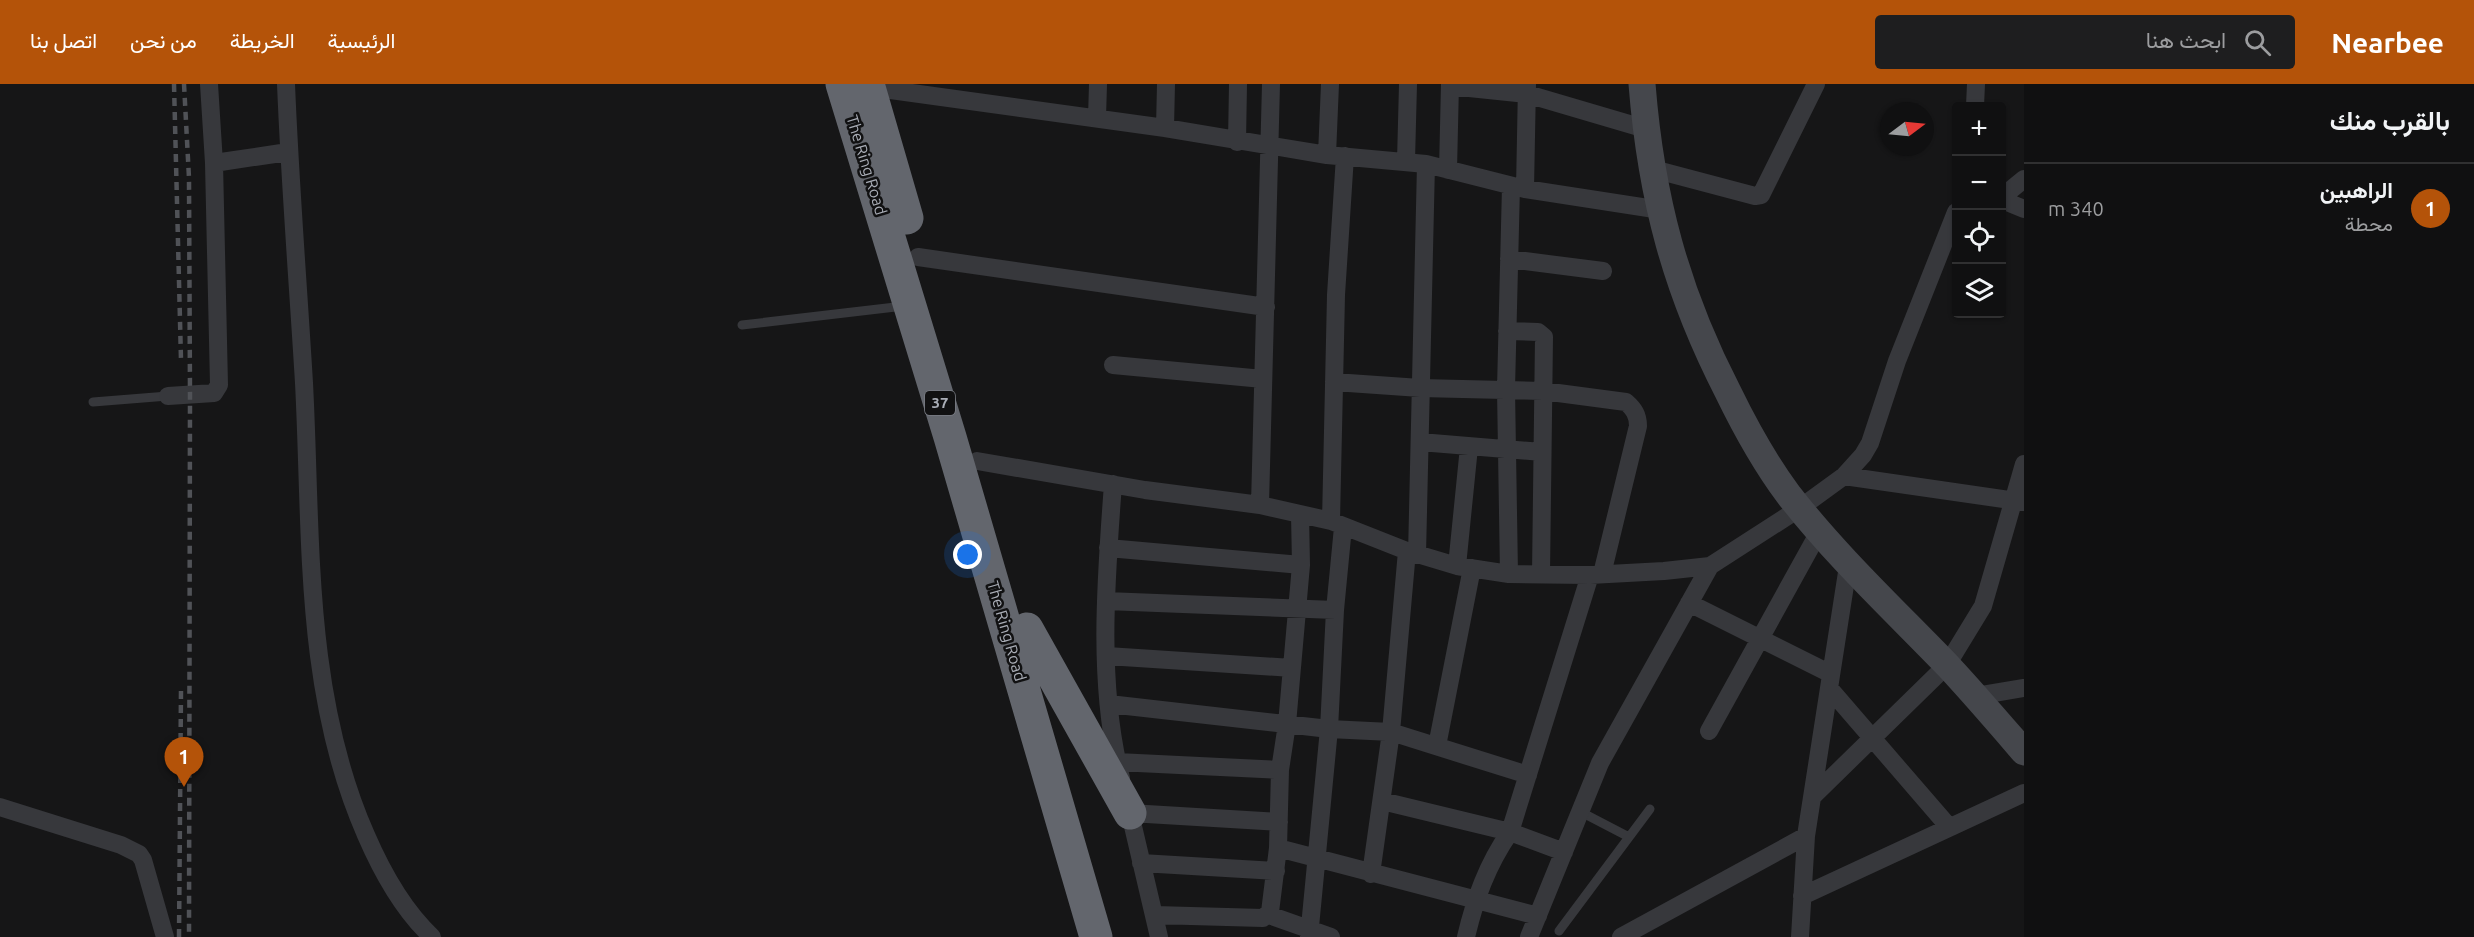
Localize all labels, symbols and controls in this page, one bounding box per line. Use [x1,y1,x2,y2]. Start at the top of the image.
search box [1875,15,2295,69]
icon: search [2241,26,2274,59]
text: ابحث هنا [2146,27,2226,52]
text: Nearbee [2331,27,2444,58]
text: اتصل بنا [30,28,97,52]
text: من نحن [130,28,197,52]
text: الخريطة [230,28,295,52]
text: الرئيسية [328,28,395,52]
north arrow [1880,102,1934,156]
map controls [1952,102,2006,318]
button: + [1952,102,2006,156]
text: بالقرب منك [2330,106,2450,135]
street label: The Ring Road [843,113,891,217]
button: − [1952,156,2006,210]
text: الراهبين [2320,177,2393,202]
text: 340 m [2048,197,2104,220]
text: 1 [2425,197,2436,220]
button: locate [1952,210,2006,264]
text: محطة [2345,212,2393,235]
button: layers [1952,264,2006,318]
road number: 37 [925,391,955,415]
your location [953,540,982,569]
street label: The Ring Road [984,579,1030,683]
pin: 1 [164,738,204,787]

